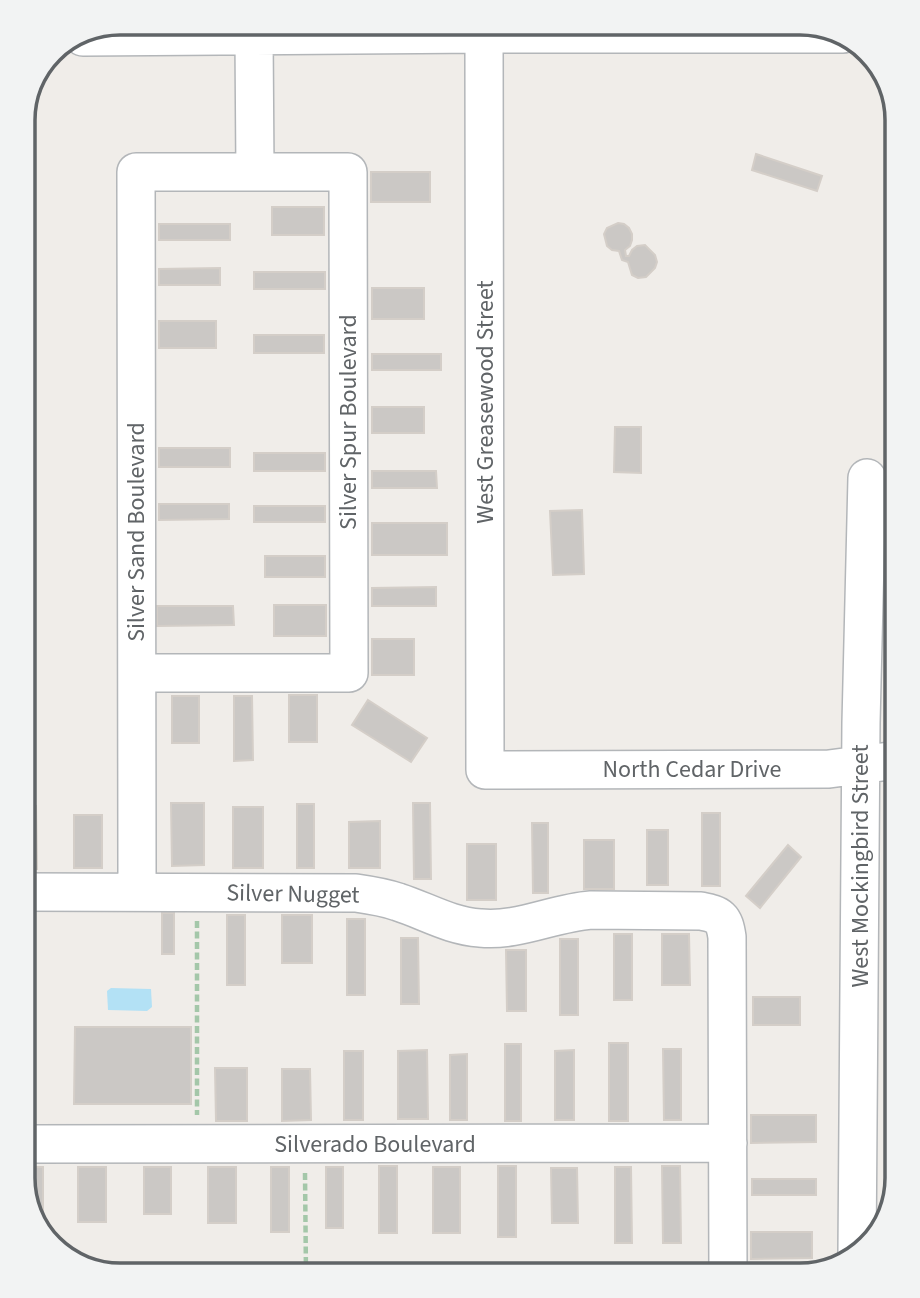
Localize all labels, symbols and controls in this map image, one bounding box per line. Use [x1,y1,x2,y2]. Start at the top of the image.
street label: West Greasewood Street [468,280,503,524]
street label: Silver Spur Boulevard [331,314,366,530]
street label: Silver Sand Boulevard [119,422,154,642]
street label: West Mockingbird Street [843,744,878,988]
street label: North Cedar Drive [603,752,782,787]
street label: Silver Nugget [226,875,360,913]
street label: Silverado Boulevard [274,1127,476,1162]

